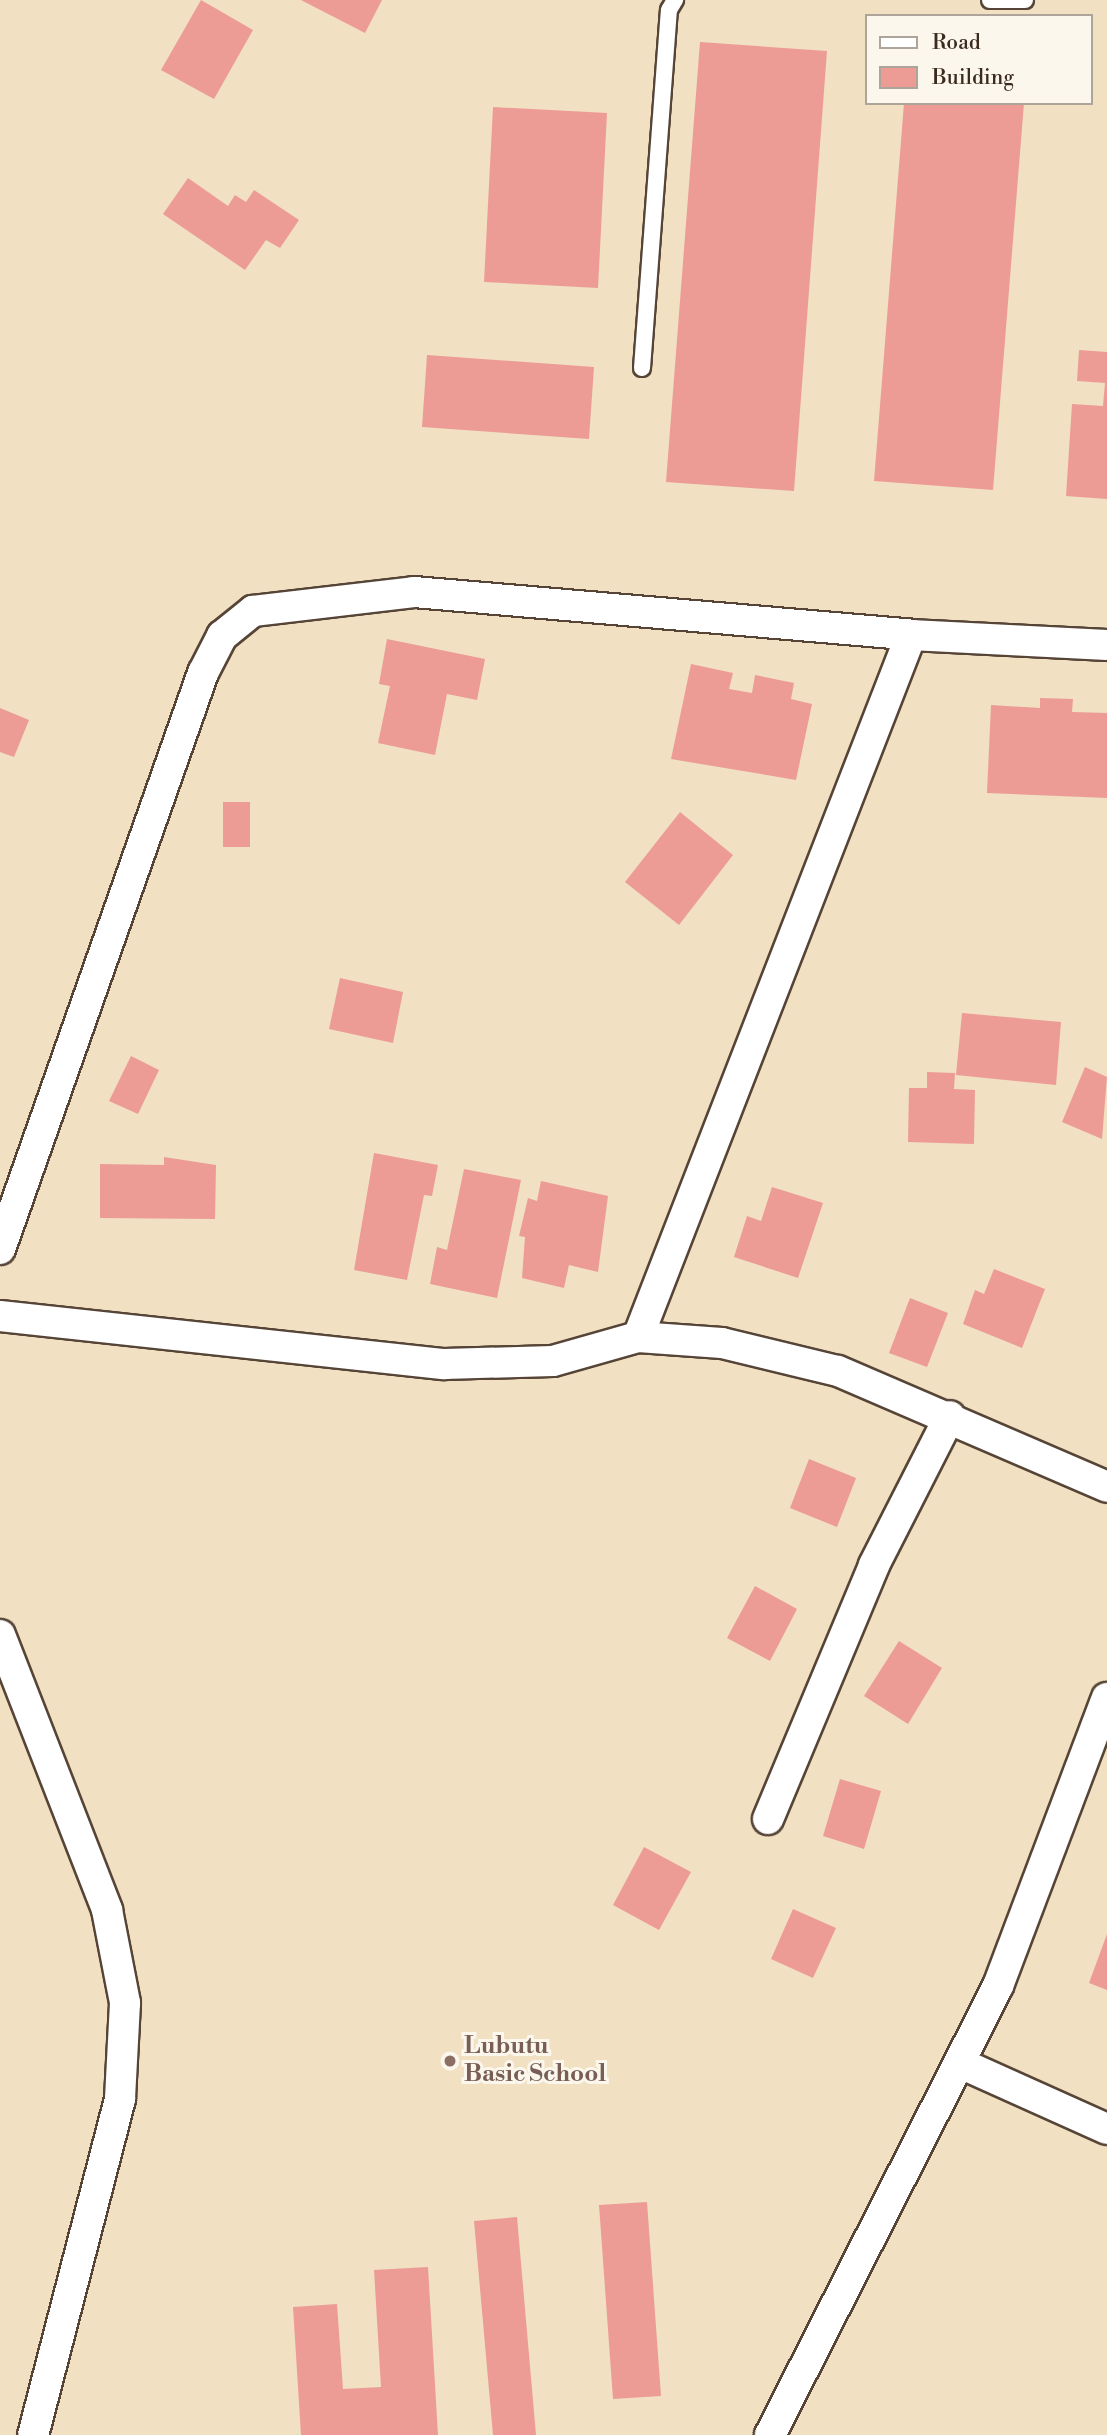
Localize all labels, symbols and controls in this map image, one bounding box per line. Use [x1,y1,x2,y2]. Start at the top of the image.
legend [866,14,1093,105]
text: Road [932,30,981,56]
text: Building [932,65,1014,91]
place label: Lubutu Basic School [464,2033,606,2089]
marker: Lubutu Basic School [442,2053,458,2069]

